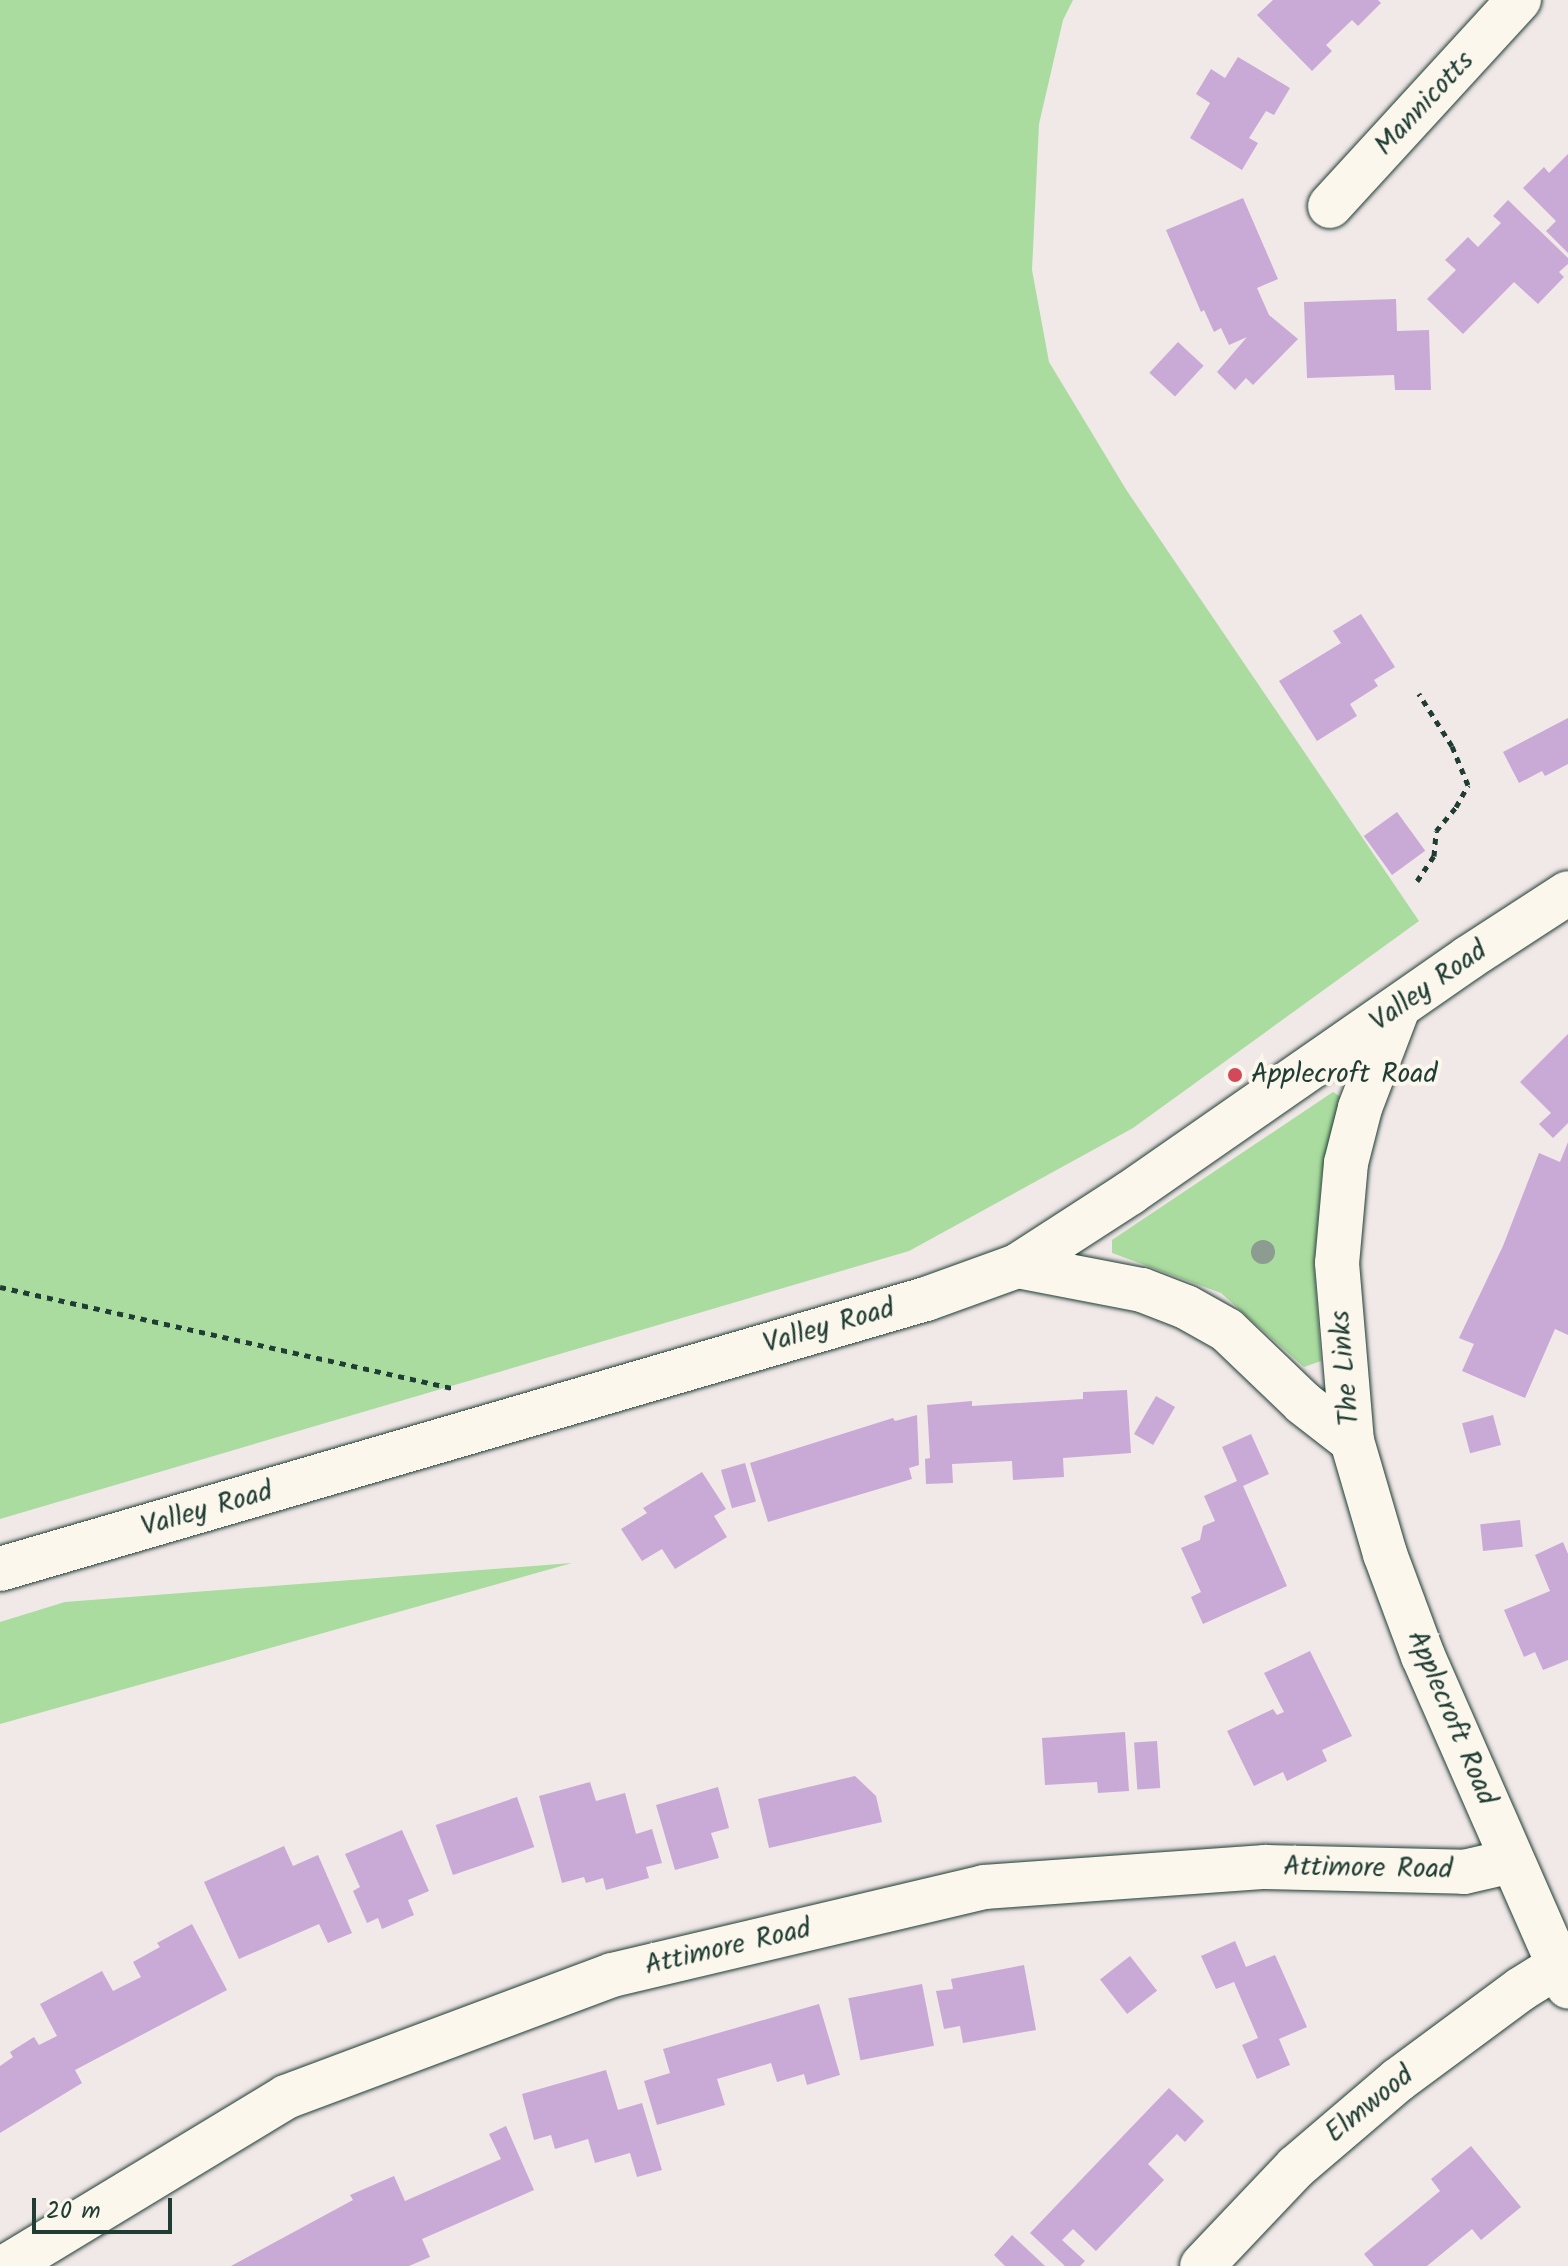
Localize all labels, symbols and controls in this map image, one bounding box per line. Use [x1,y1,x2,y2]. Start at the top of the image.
street label: Mannicotts [1368,45,1482,163]
street label: Valley Road [1364,935,1494,1039]
place label: Applecroft Road [1251,1058,1437,1092]
marker: Applecroft Road [1226,1066,1244,1084]
street label: Valley Road [760,1292,898,1362]
street label: The Links [1324,1309,1368,1427]
street label: Valley Road [138,1475,276,1545]
street label: Applecroft Road [1399,1626,1503,1810]
street label: Attimore Road [1283,1851,1453,1887]
street label: Attimore Road [642,1913,814,1983]
street label: Elmwood [1319,2059,1421,2151]
scale bar [36,2182,176,2232]
text: 20 m [46,2192,101,2231]

